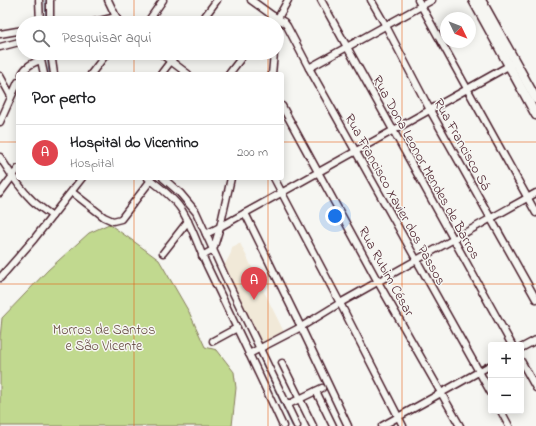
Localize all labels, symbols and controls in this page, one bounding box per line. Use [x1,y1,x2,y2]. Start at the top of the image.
north arrow [440,12,476,48]
search box [16,16,284,60]
icon: search [30,27,52,49]
text: Pesquisar aqui [62,27,151,49]
street label: Rua Dona Leonor Mendes de Barros [366,72,485,263]
text: Por perto [32,86,96,111]
street label: Rua Francisco Sá [428,95,496,195]
street label: Rua Francisco Xavier dos Passos [339,110,451,289]
text: Hospital do Vicentino [70,132,199,154]
text: A [41,143,49,162]
text: 200 m [237,143,268,162]
text: Hospital [70,154,114,173]
your location [325,206,345,226]
street label: Rua Rubim César [352,223,419,321]
pin: A [241,267,267,300]
park label: Morros de Santos e São Vicente [53,320,155,357]
map controls [488,342,524,414]
button: + [488,342,524,378]
button: − [488,378,524,414]

